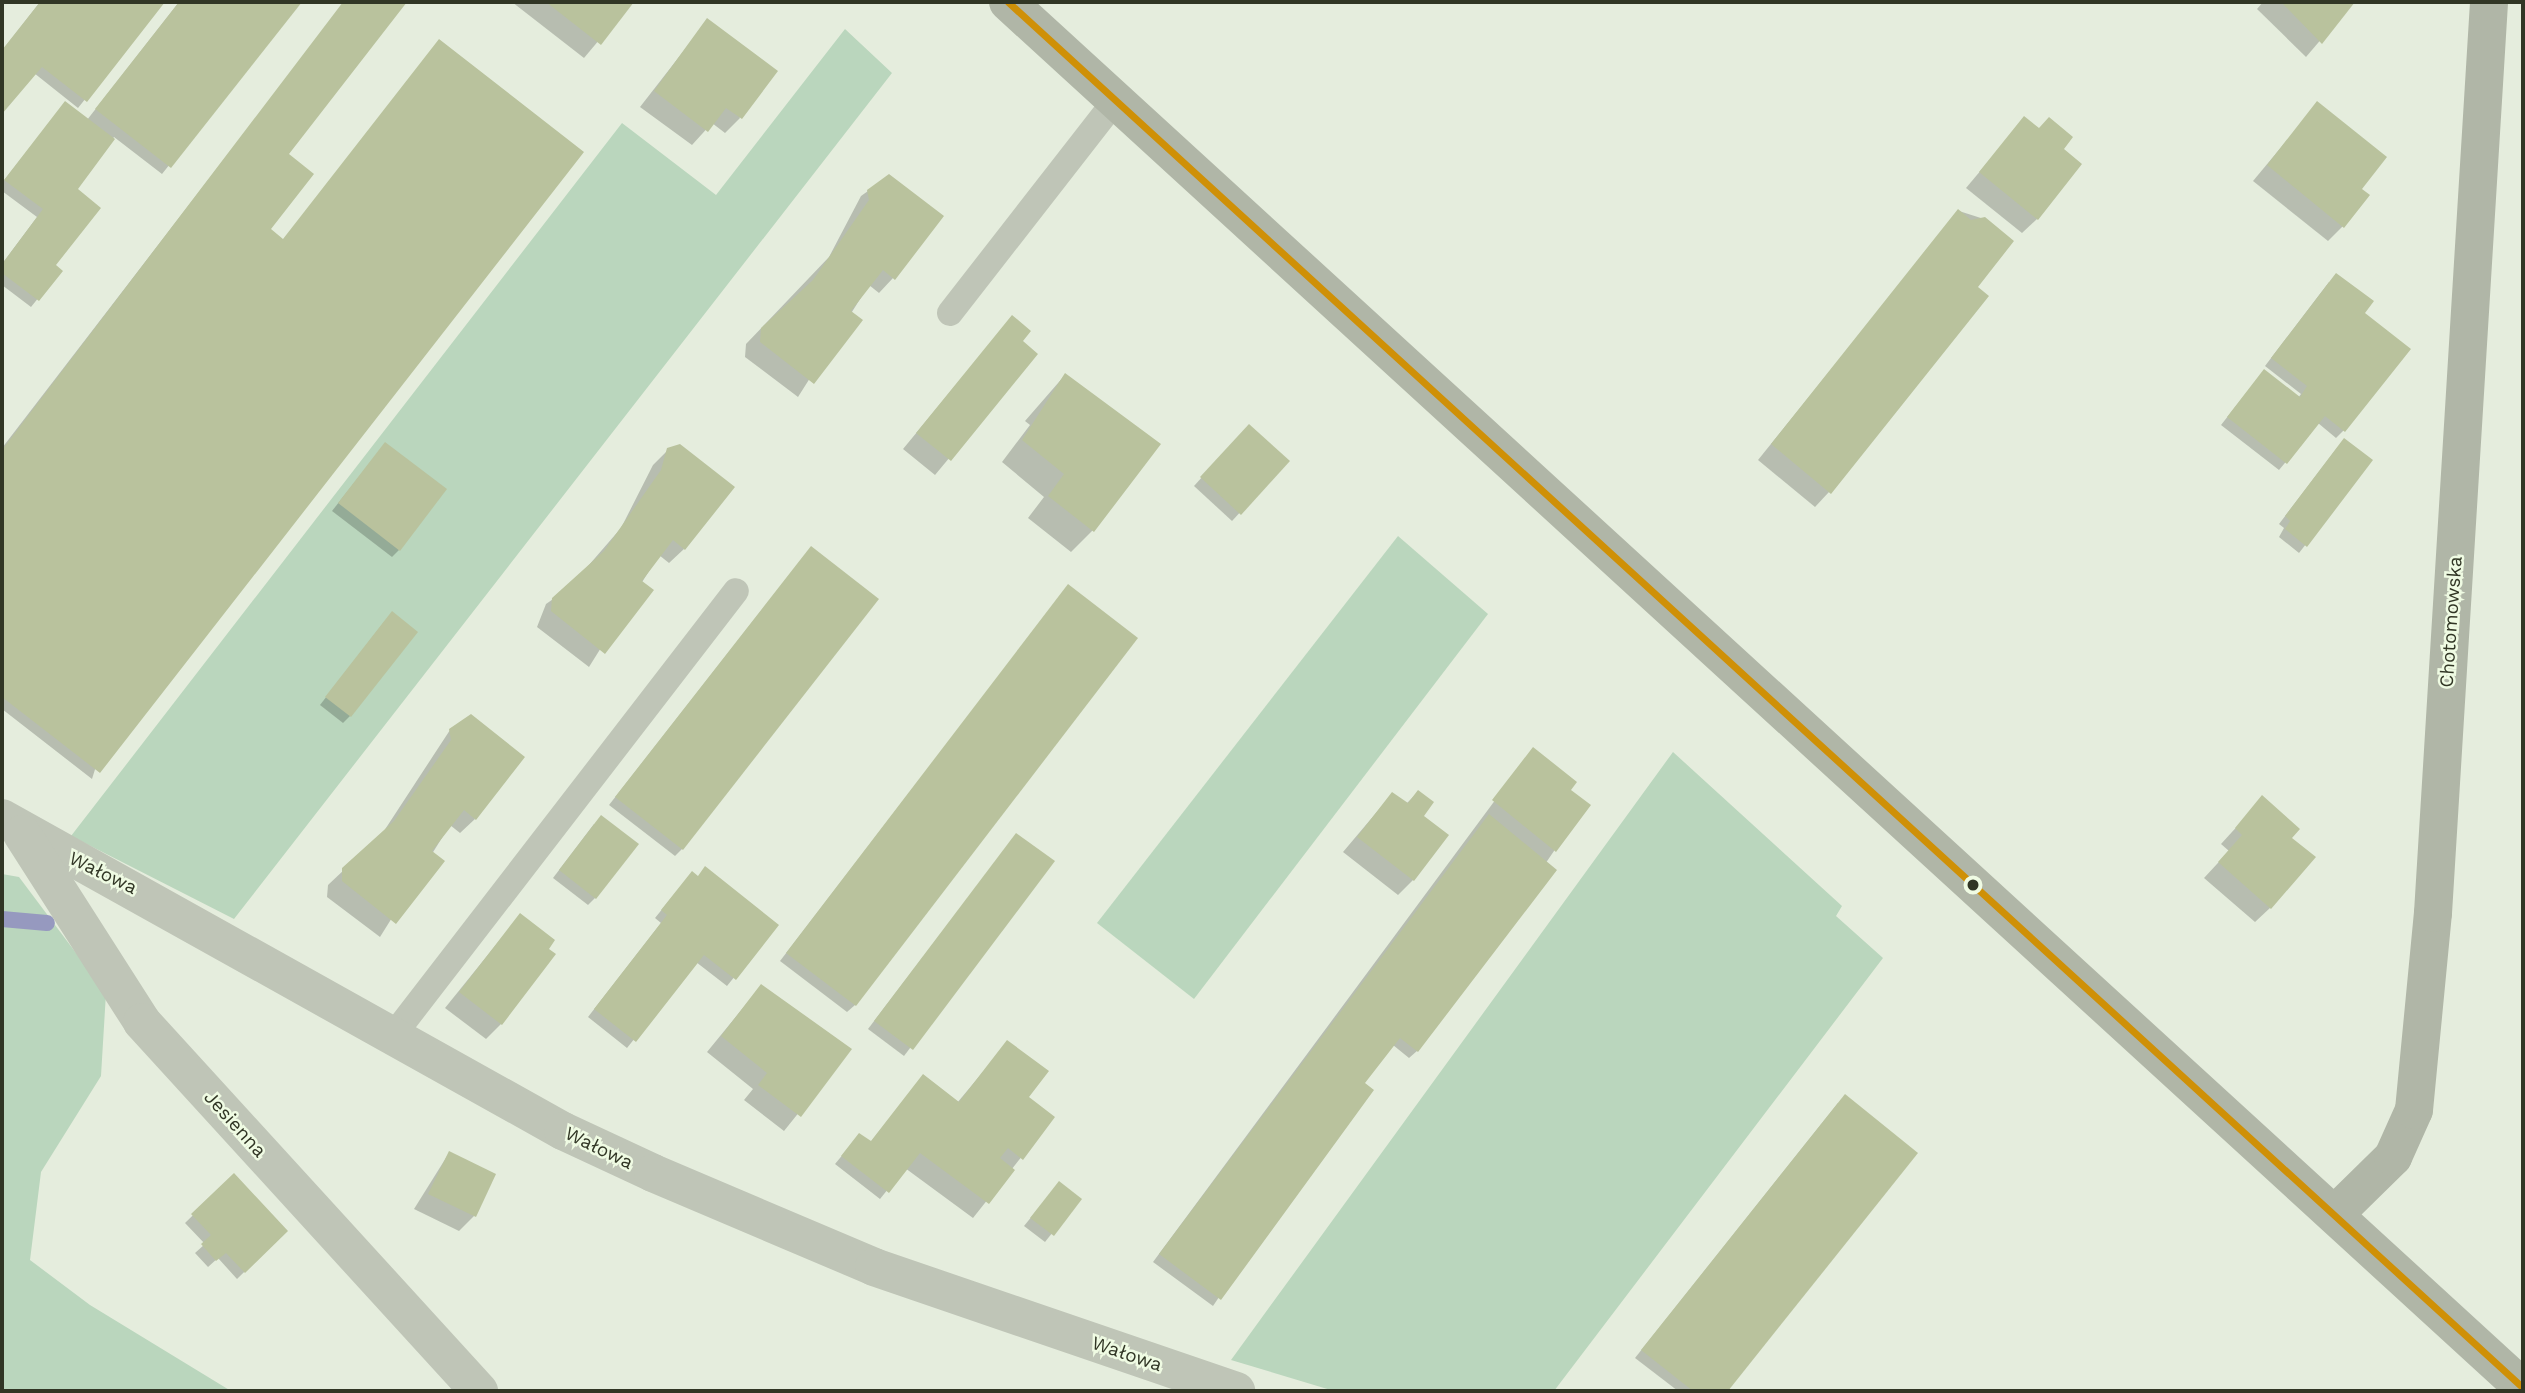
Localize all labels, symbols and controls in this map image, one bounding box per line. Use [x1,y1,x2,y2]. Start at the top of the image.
street label: Chotomowska [2435,556,2467,688]
street label: Wałowa [65,847,141,899]
unlabelled marker [1966,878,1980,892]
street label: Jesienna [199,1086,271,1162]
street label: Wałowa [561,1122,637,1174]
street label: Wałowa [1089,1331,1165,1377]

